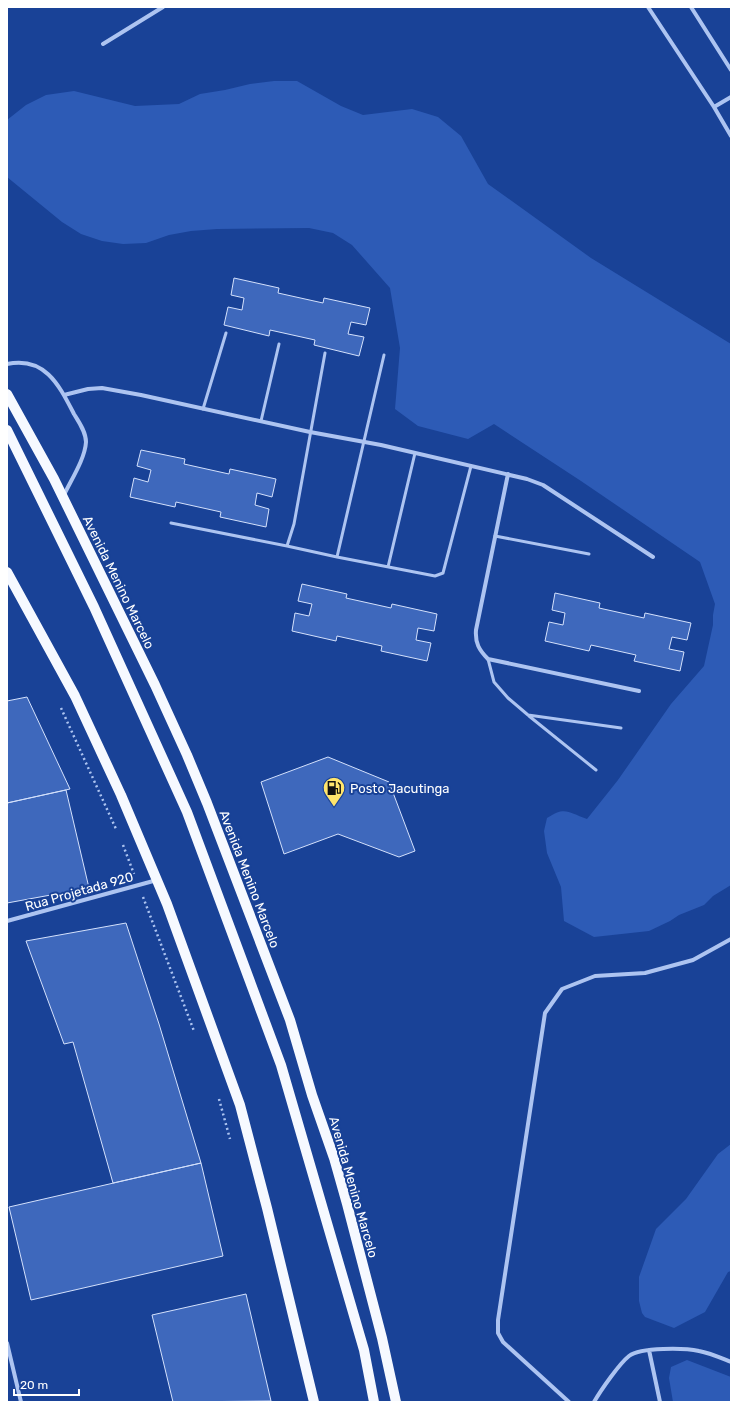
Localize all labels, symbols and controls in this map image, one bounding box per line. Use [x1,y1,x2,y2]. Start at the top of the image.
street label: Avenida Menino Marcelo [80,513,157,651]
fuel station icon: Posto Jacutinga [321,775,347,808]
place label: Posto Jacutinga [350,781,449,797]
street label: Avenida Menino Marcelo [216,808,283,950]
street label: Rua Projetada 920 [23,869,135,914]
street label: Avenida Menino Marcelo [326,1115,381,1259]
scale bar [14,1371,79,1397]
text: 20 m [20,1378,48,1392]

